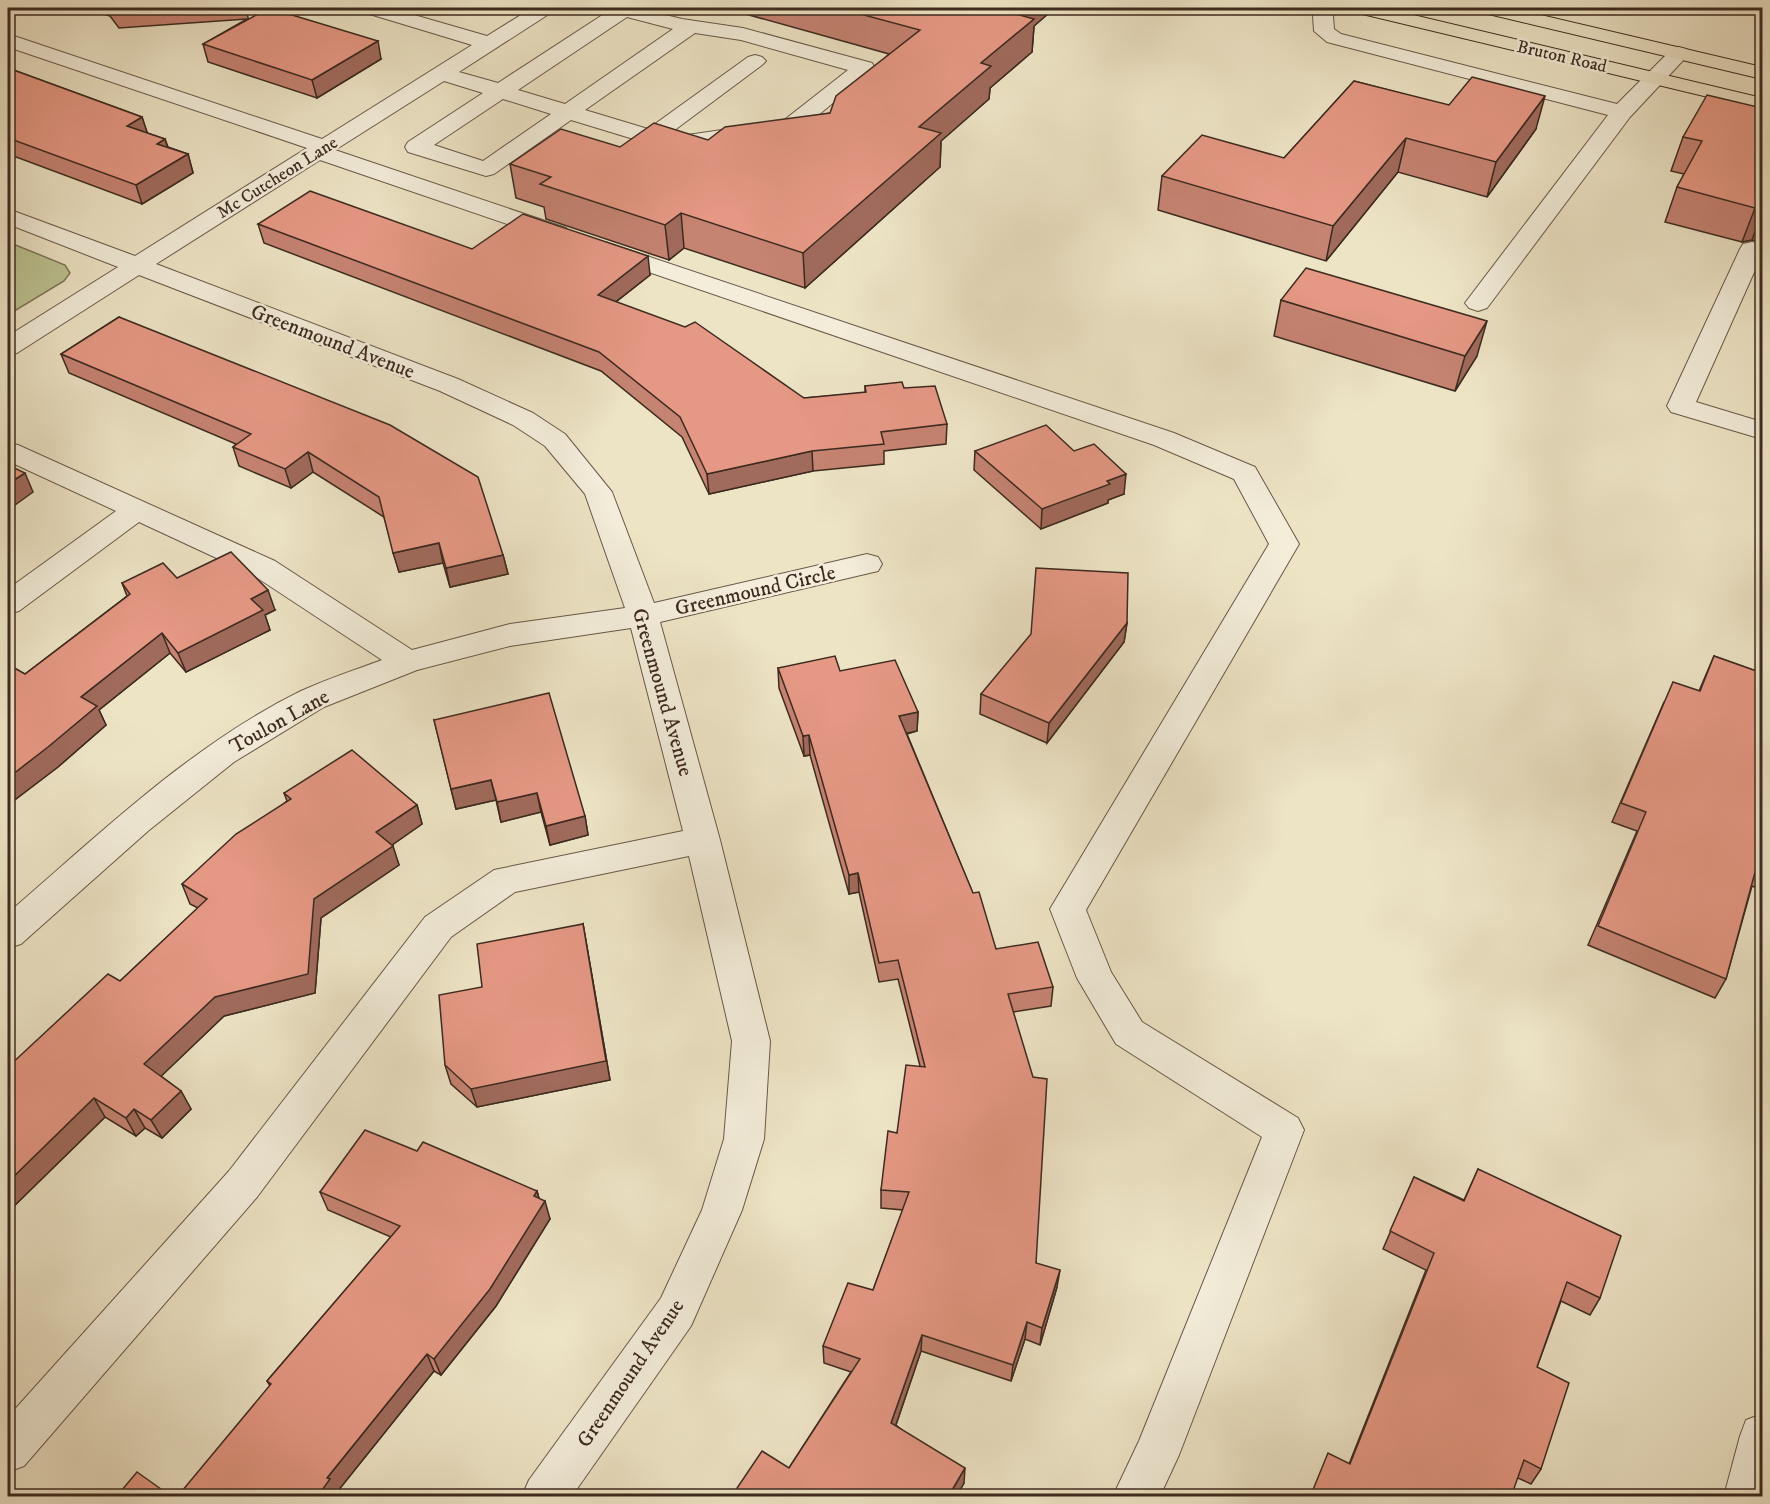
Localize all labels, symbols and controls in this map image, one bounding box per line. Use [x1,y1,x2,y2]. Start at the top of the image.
street label: Bruton Road [1515,36,1609,78]
street label: Mc Cutcheon Lane [213,132,342,224]
street label: Greenmound Avenue [247,299,419,385]
street label: Greenmound Circle [672,560,838,622]
street label: Greenmound Avenue [626,605,699,779]
street label: Toulon Lane [225,684,334,760]
street label: Greenmound Avenue [572,1294,690,1453]

